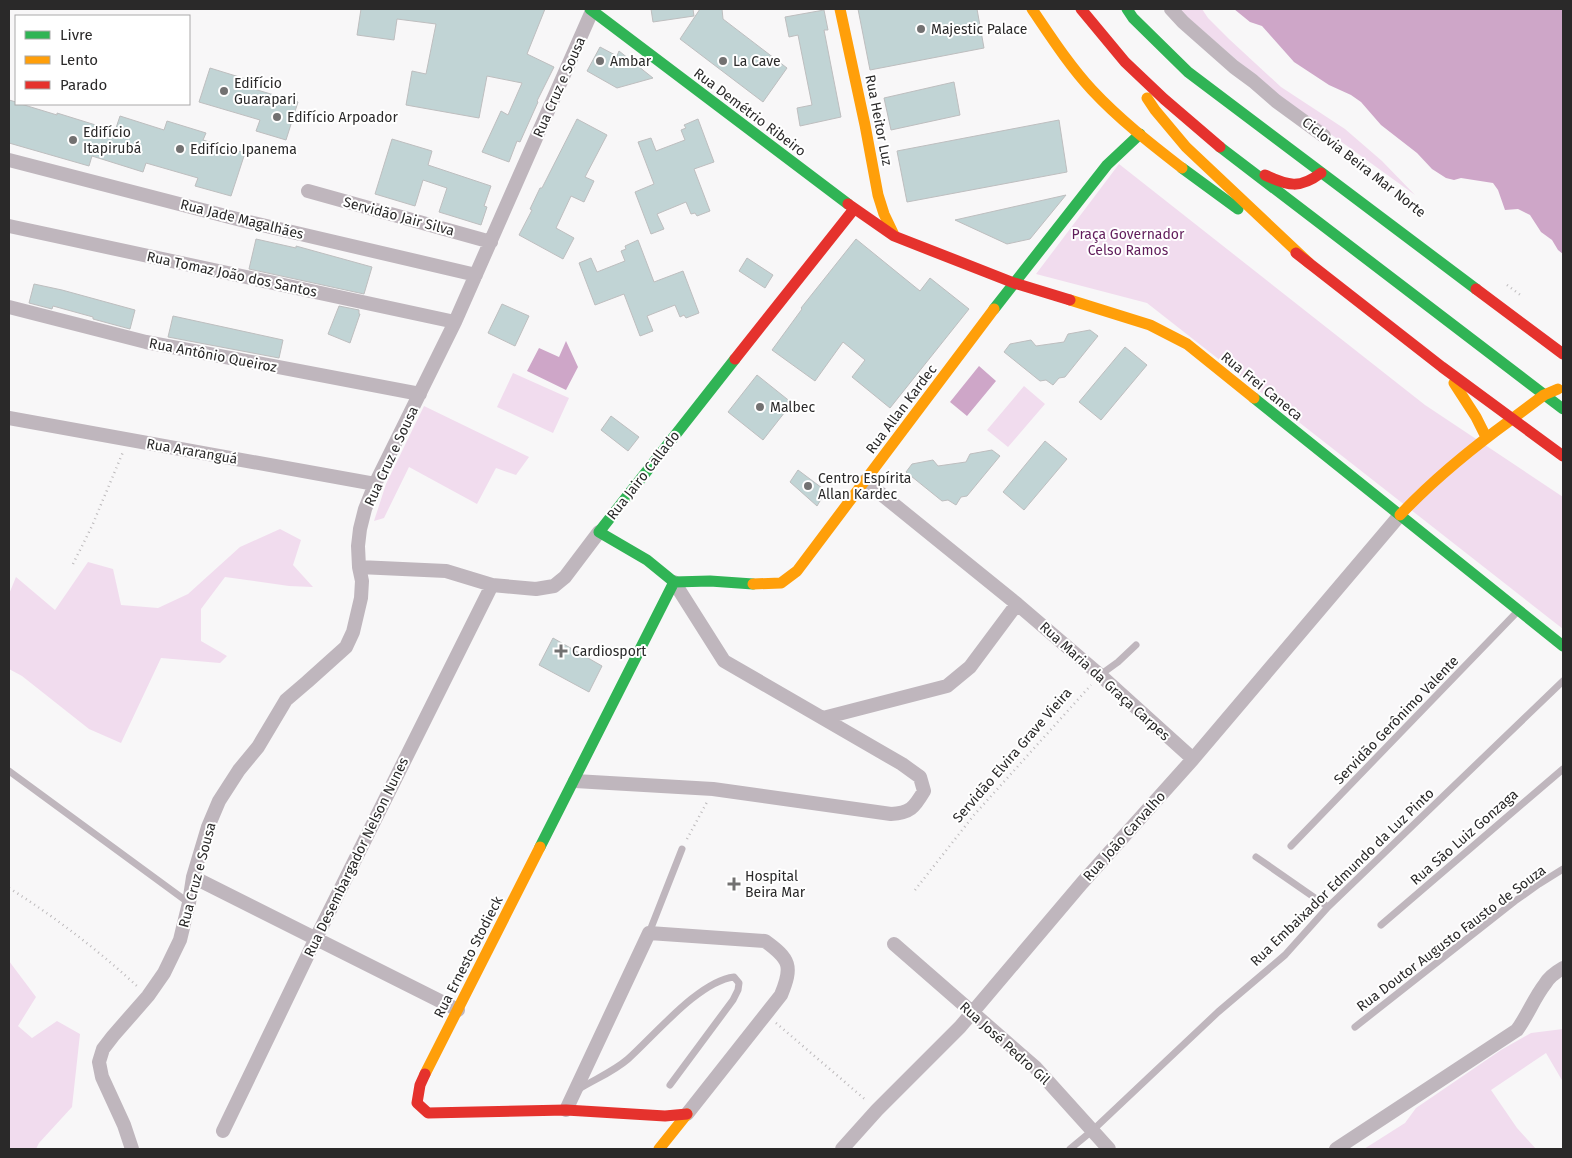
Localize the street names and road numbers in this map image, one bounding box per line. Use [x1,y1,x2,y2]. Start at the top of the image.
street label: Rua Cruz e Sousa [530,34,589,140]
street label: Rua Demétrio Ribeiro [690,65,809,160]
street label: Rua Heitor Luz [861,73,896,167]
street label: Ciclovia Beira Mar Norte [1298,114,1429,221]
street label: Servidão Jair Silva [342,193,456,239]
street label: Rua Jade Magalhães [178,196,306,243]
street label: Rua Tomaz João dos Santos [145,248,319,301]
street label: Rua Antônio Queiroz [148,335,278,376]
street label: Rua Frei Caneca [1218,348,1306,424]
street label: Rua Allan Kardec [862,361,941,457]
street label: Rua Cruz e Sousa [361,404,422,509]
street label: Rua Jairo Callado [603,427,683,523]
street label: Rua Araranguá [145,435,239,468]
street label: Rua Maria da Graça Carpes [1036,618,1174,745]
street label: Servidão Gerônimo Valente [1330,653,1462,788]
street label: Servidão Elvira Grave Vieira [949,684,1076,826]
street label: Rua Desembargador Nelson Nunes [301,754,413,960]
street label: Rua Embaixador Edmundo da Luz Pinto [1247,785,1438,970]
street label: Rua São Luiz Gonzaga [1407,786,1522,889]
street label: Rua João Carvalho [1080,788,1169,885]
street label: Rua Cruz e Sousa [175,821,220,930]
street label: Rua Doutor Augusto Fausto de Souza [1353,862,1549,1015]
street label: Rua Ernesto Stodieck [430,893,507,1021]
street label: Rua José Pedro Gil [956,998,1053,1088]

